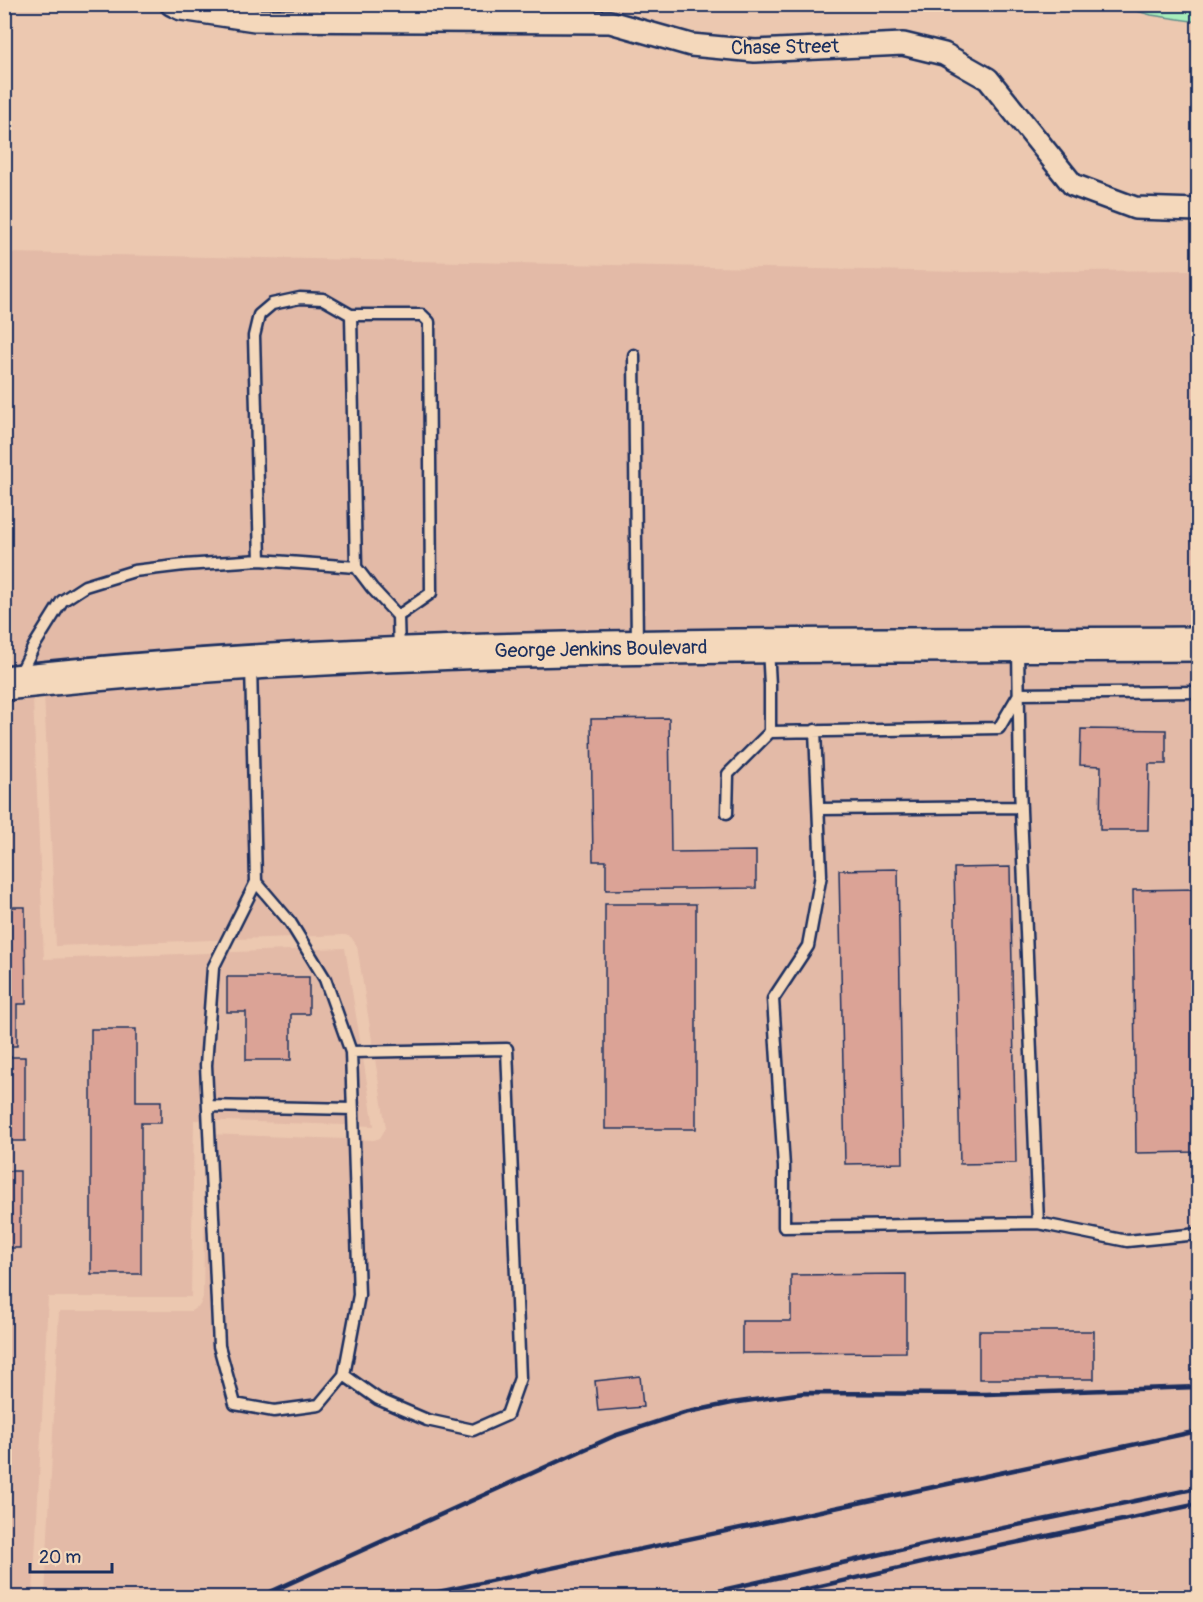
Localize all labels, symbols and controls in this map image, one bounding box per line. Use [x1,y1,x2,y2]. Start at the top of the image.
street label: Chase Street [731,34,840,60]
street label: George Jenkins Boulevard [494,635,708,663]
scale bar [30,1536,112,1574]
text: 20 m [39,1546,81,1569]

